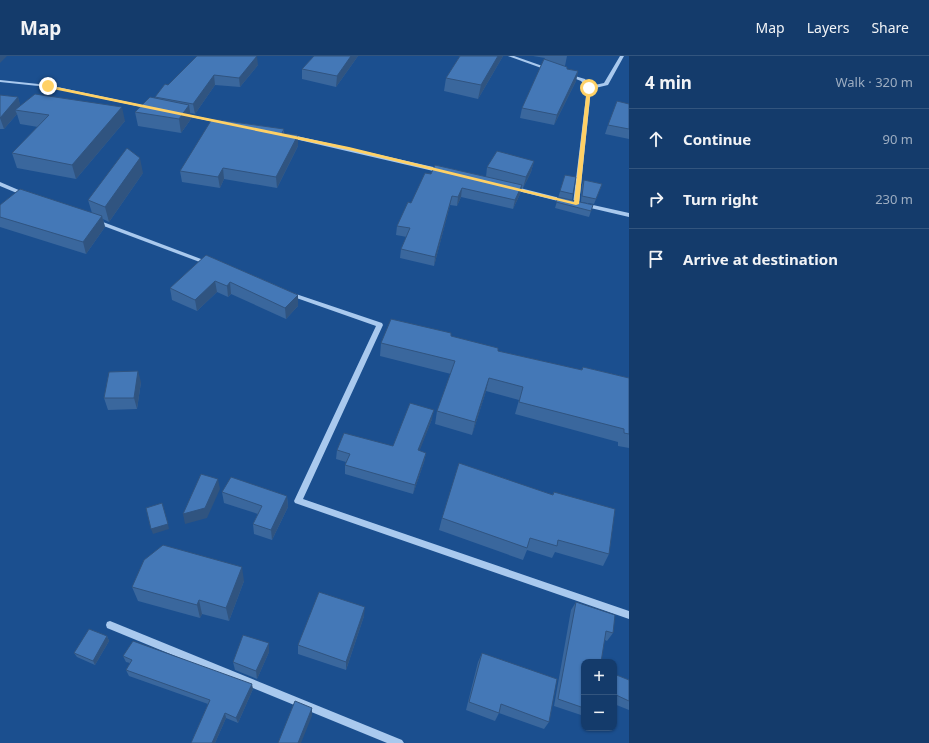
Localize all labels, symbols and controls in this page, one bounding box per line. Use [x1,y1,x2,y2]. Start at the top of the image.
text: Map [20,15,61,41]
text: Map [756,18,785,37]
text: Layers [807,18,849,37]
text: Share [871,18,909,37]
text: 4 min [645,71,692,94]
text: Walk · 320 m [835,73,913,91]
route end [39,77,57,95]
route start [580,79,598,97]
icon: ahead [645,128,667,150]
text: Continue [683,129,751,149]
text: 90 m [883,130,913,148]
icon: right [645,188,667,210]
text: Turn right [683,189,758,209]
text: 230 m [875,190,913,208]
icon: arrive [645,248,667,270]
text: Arrive at destination [683,249,838,269]
map controls [581,659,617,731]
button: + [581,659,617,695]
button: − [581,695,617,731]

